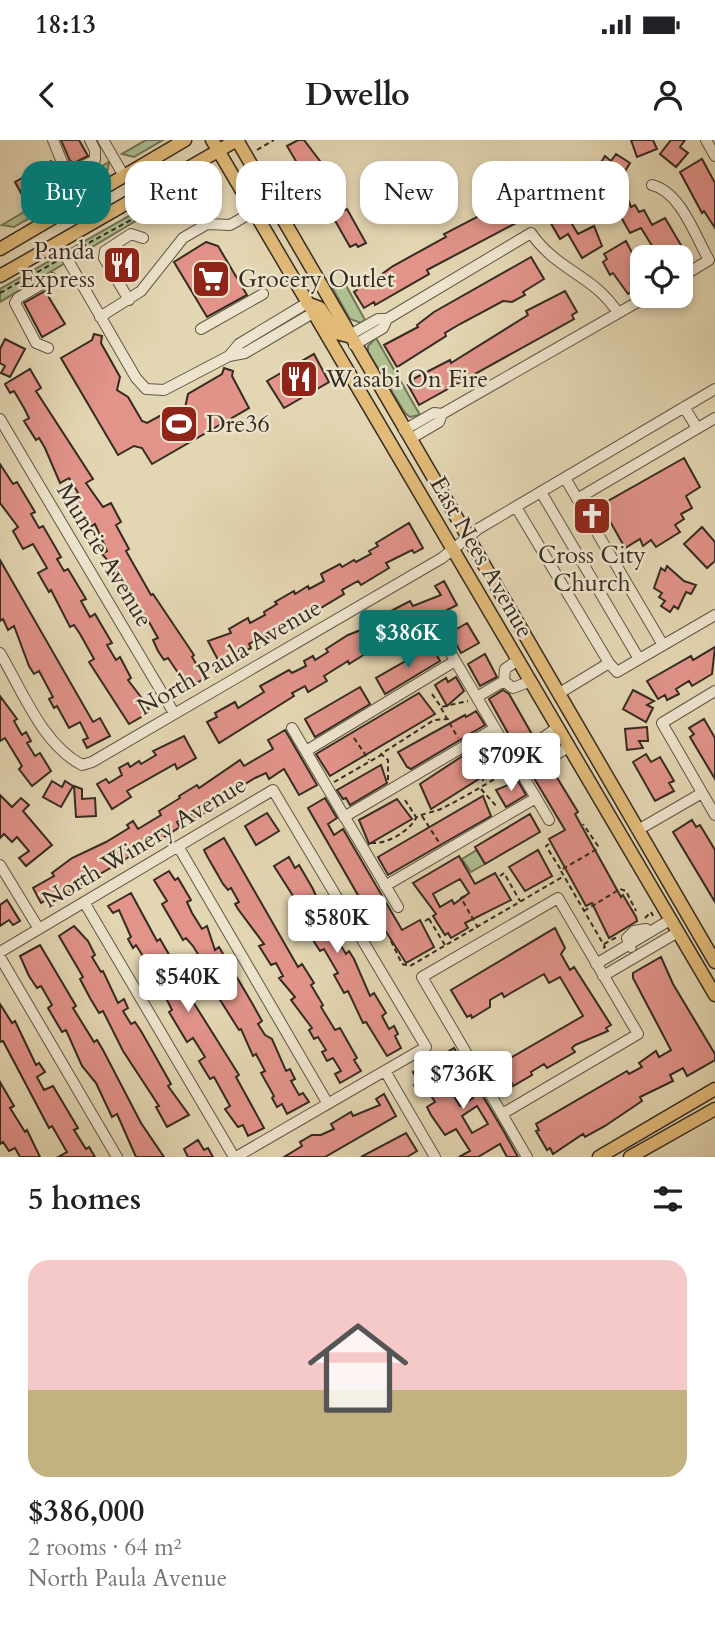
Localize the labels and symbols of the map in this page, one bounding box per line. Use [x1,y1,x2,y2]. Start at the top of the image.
place label: Panda Express [20,235,96,296]
restaurant icon: Panda Express [101,244,143,286]
supermarket icon: Grocery Outlet [190,258,232,300]
place label: Grocery Outlet [238,263,395,296]
restaurant icon: Wasabi On Fire [278,358,320,400]
place label: Wasabi On Fire [325,363,488,396]
sports icon: Dre36 [158,403,200,445]
place label: Dre36 [206,408,270,441]
street label: East Nees Avenue [422,470,541,644]
street label: Muncie Avenue [49,477,161,633]
church icon: Cross City Church [571,495,613,537]
place label: Cross City Church [538,539,646,600]
street label: North Paula Avenue [131,591,328,724]
pin: $386K [359,610,457,670]
pin: $709K [462,734,560,793]
street label: North Winery Avenue [36,768,253,917]
pin: $580K [288,896,386,955]
pin: $540K [139,954,237,1014]
pin: $736K [414,1052,512,1111]

